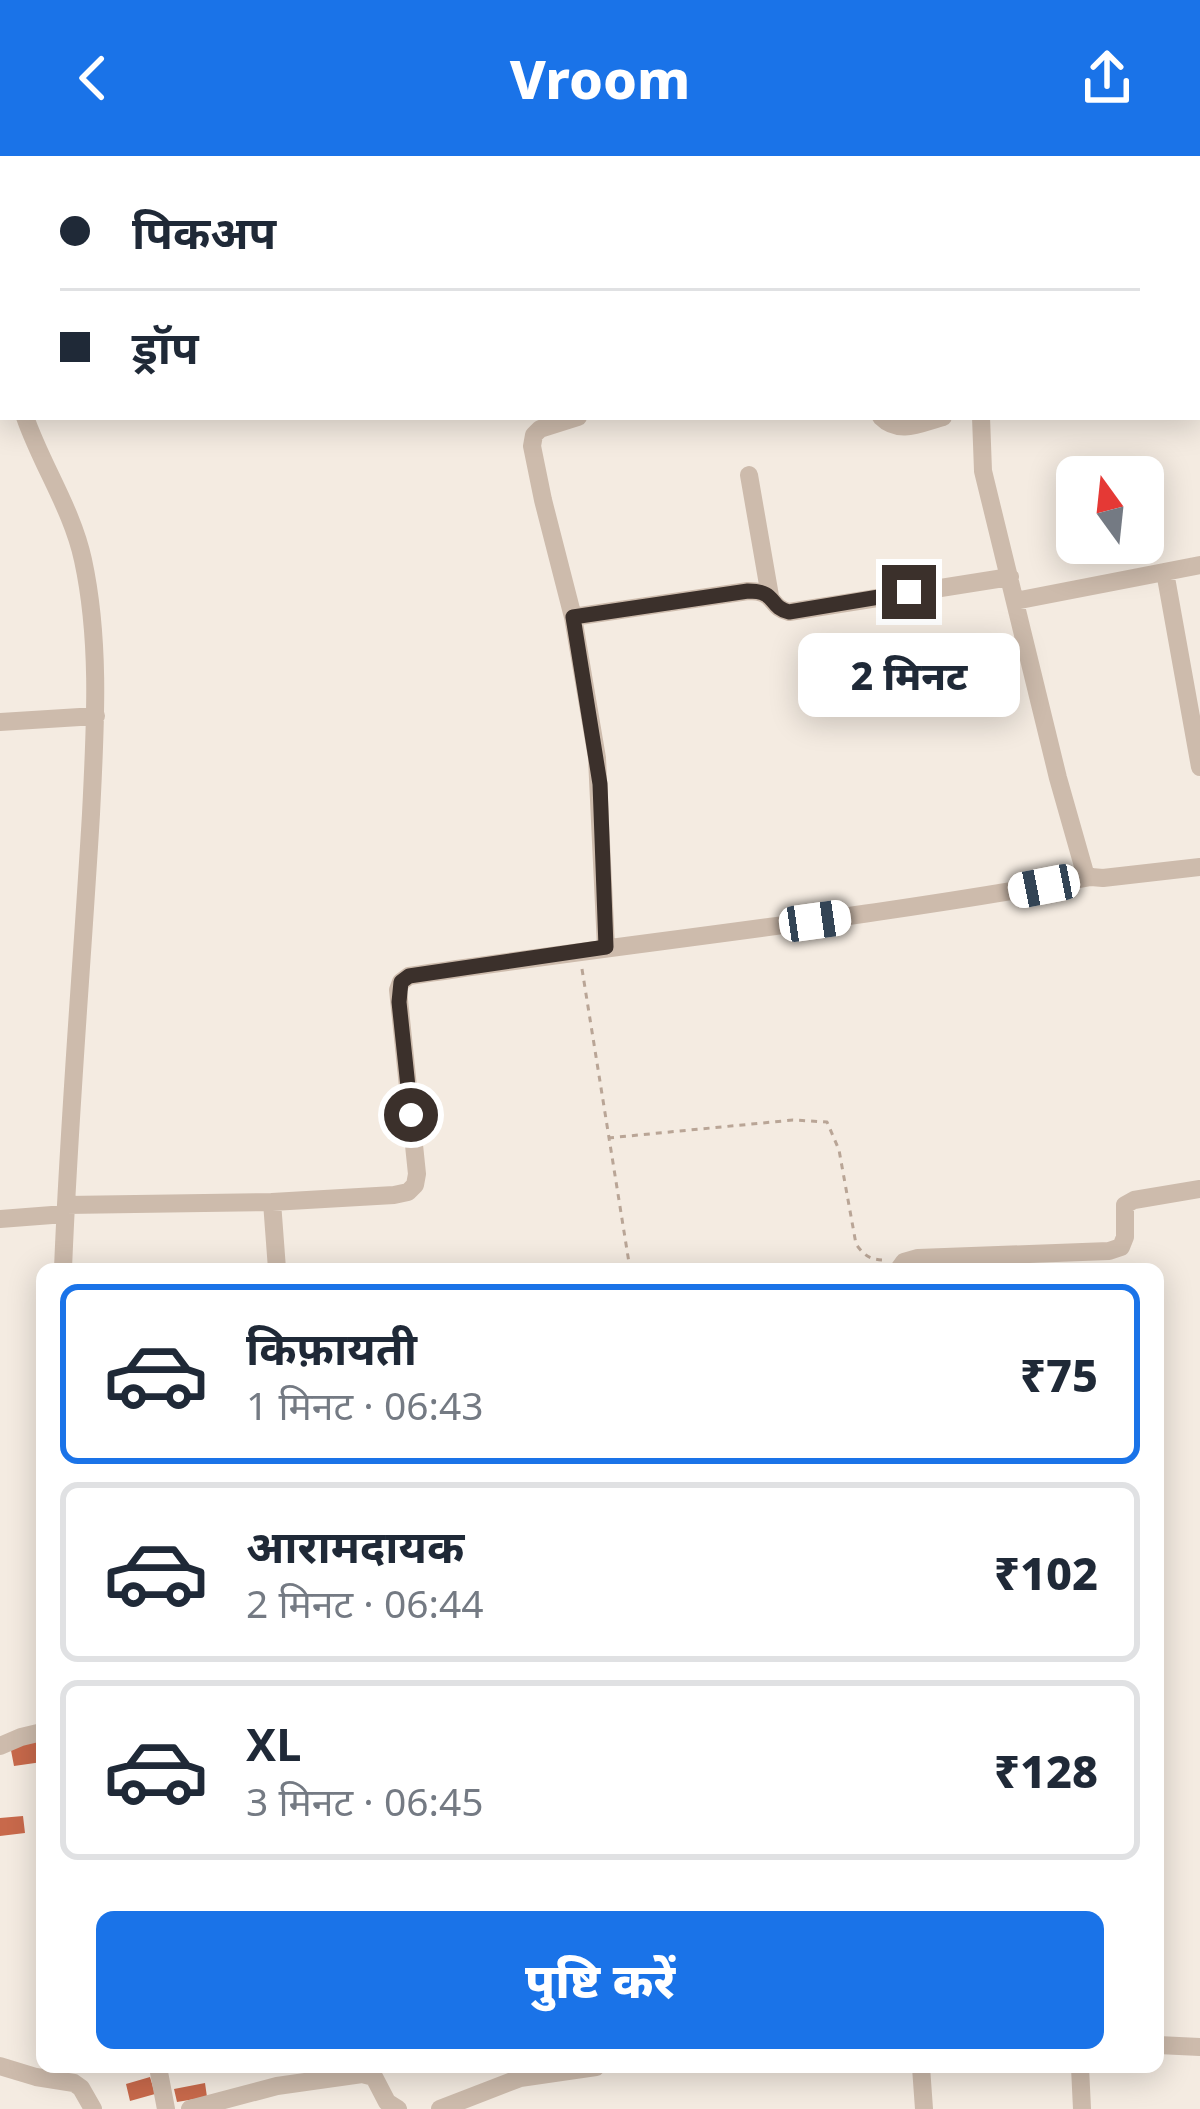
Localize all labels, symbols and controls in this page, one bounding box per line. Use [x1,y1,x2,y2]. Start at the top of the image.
text: Vroom [510,41,690,115]
icon: back [60,45,126,111]
icon: share [1074,45,1140,111]
text: पिकअप [132,201,276,262]
text: ड्रॉप [132,316,199,377]
north arrow [1056,456,1164,564]
map controls [1056,456,1164,564]
route end [882,565,936,619]
callout: 2 मिनट [798,634,1020,718]
text: 2 मिनट [851,648,967,701]
car [1005,861,1083,911]
car [777,898,853,944]
route start [384,1088,438,1142]
text: किफ़ायती [246,1317,417,1378]
icon: car [102,1320,210,1428]
text: ₹75 [1020,1344,1098,1405]
text: 1 मिनट · 06:43 [246,1378,484,1431]
text: आरामदायक [246,1515,464,1576]
icon: car [102,1518,210,1626]
text: ₹102 [994,1542,1098,1603]
text: 2 मिनट · 06:44 [246,1576,484,1629]
text: XL [246,1713,301,1774]
icon: car [102,1716,210,1824]
text: ₹128 [994,1740,1098,1801]
text: 3 मिनट · 06:45 [246,1774,484,1827]
button: पुष्टि करें [96,1911,1104,2049]

